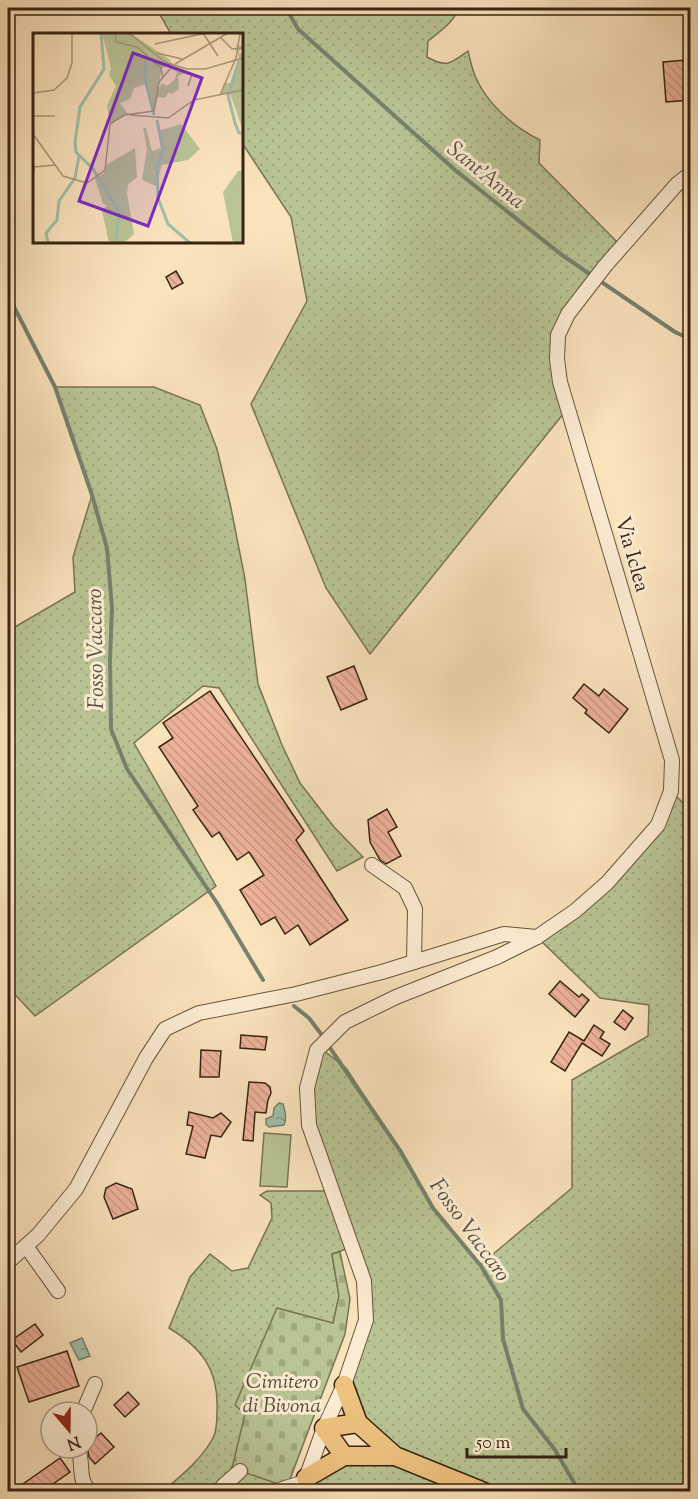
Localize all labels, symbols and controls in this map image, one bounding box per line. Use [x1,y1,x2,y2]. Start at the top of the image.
inset map [33,33,243,243]
water label: Sant'Anna [439,135,531,218]
street label: Via Iclea [606,513,656,596]
water label: Fosso Vaccaro [80,588,114,710]
water label: Fosso Vaccaro [420,1172,517,1289]
park label: Cimitero di Bivona [243,1368,321,1422]
north arrow [39,1400,99,1460]
scale bar [467,1421,566,1459]
text: N [63,1429,83,1455]
text: 50 m [475,1431,511,1457]

